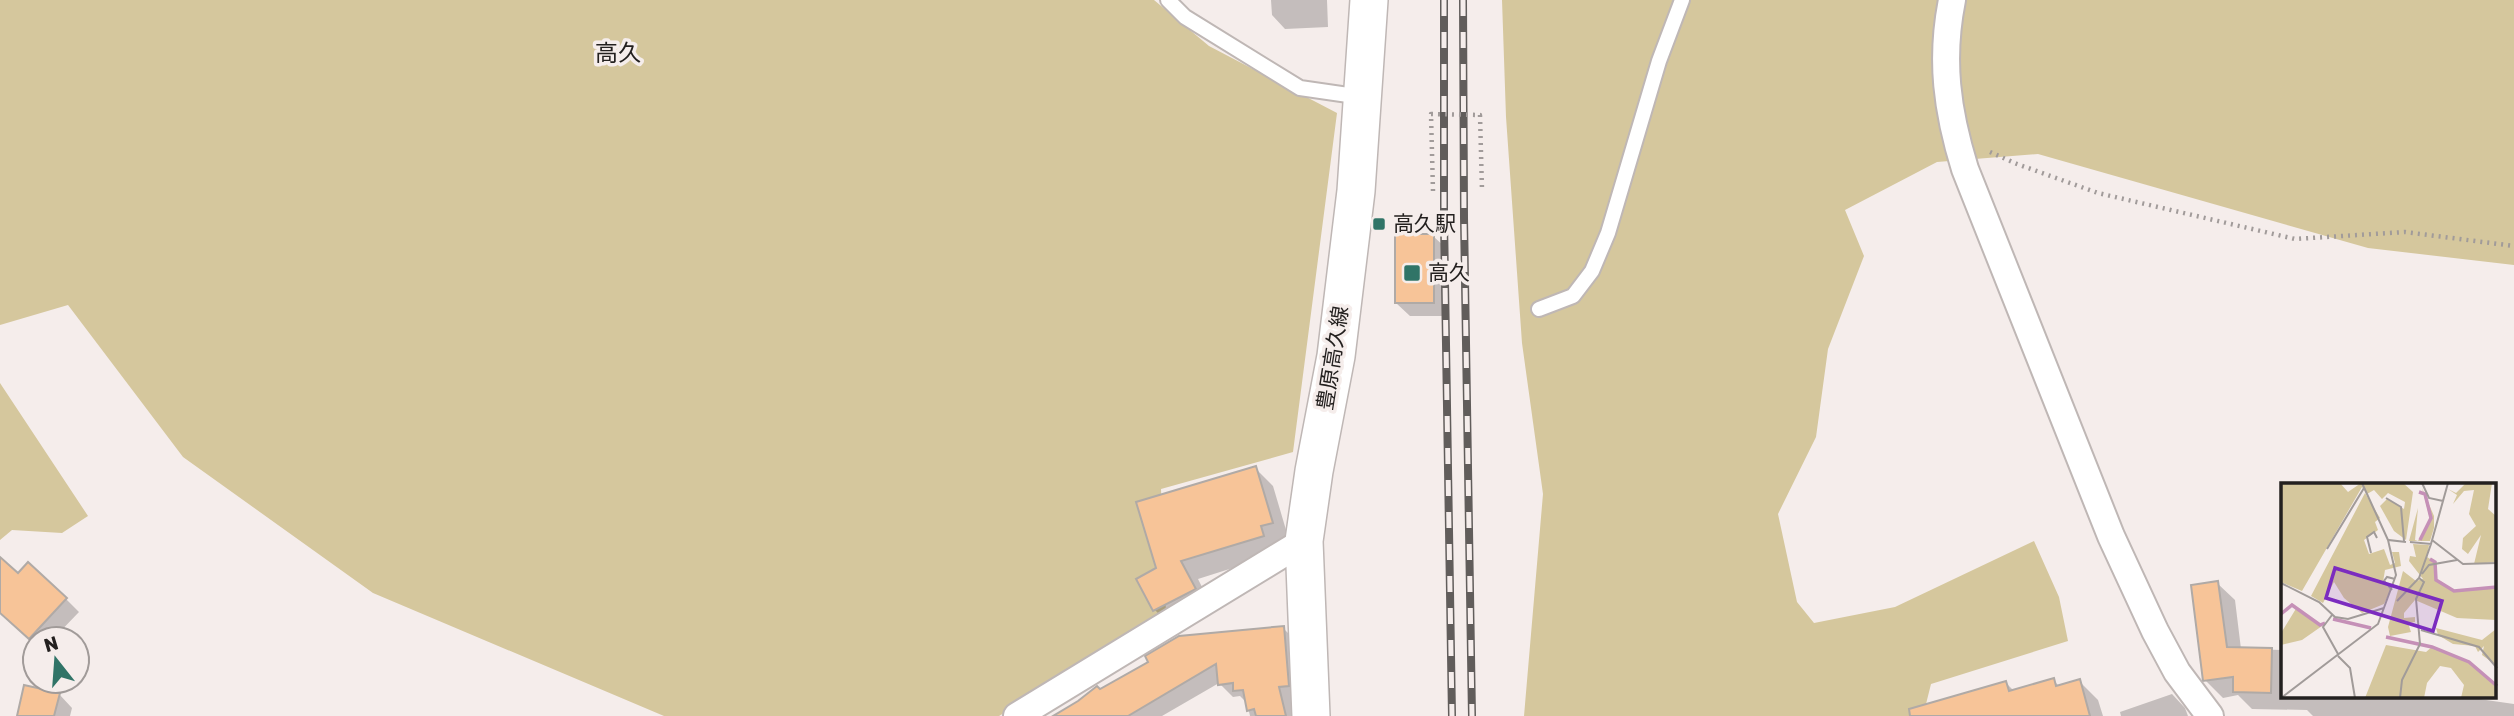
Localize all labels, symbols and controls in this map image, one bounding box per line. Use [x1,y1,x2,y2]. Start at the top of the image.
district label: 高久 [595,39,641,67]
place label: 高久駅 [1393,211,1456,236]
marker: 高久駅 [1371,216,1387,232]
place label: 高久 [1428,260,1470,285]
marker: 高久 [1402,263,1422,283]
street label: 豊原高久線 [1312,304,1353,412]
inset map [2281,483,2496,698]
north arrow [21,625,91,695]
text: N [41,631,61,657]

